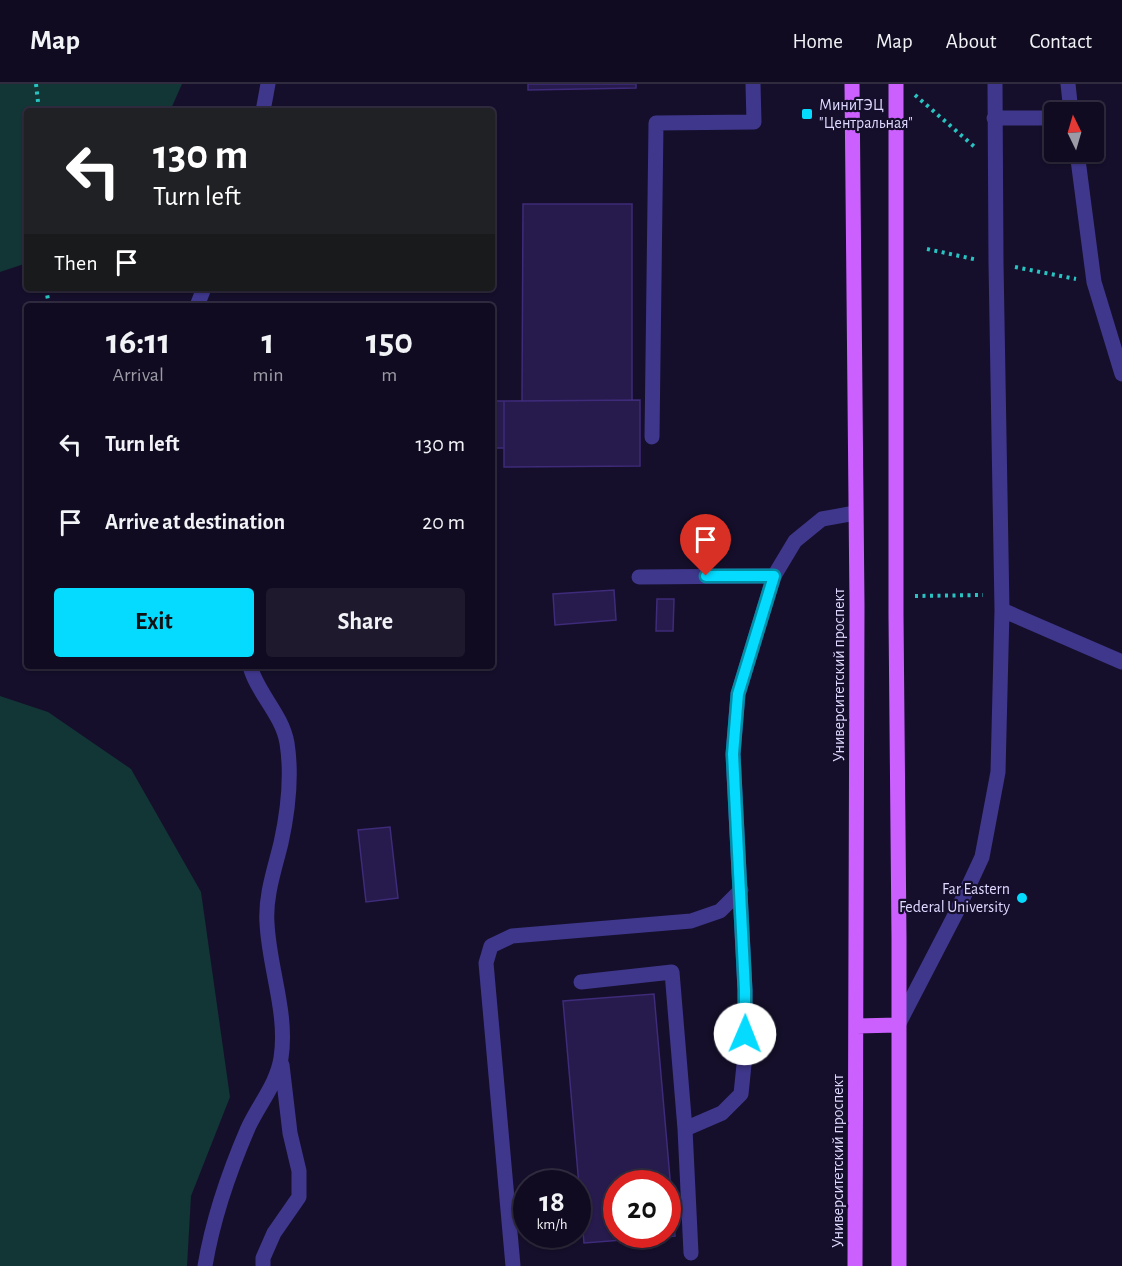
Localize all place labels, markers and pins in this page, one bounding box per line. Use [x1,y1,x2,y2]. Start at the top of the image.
place label: МиниТЭЦ "Центральная" [819,97,913,131]
marker: МиниТЭЦ "Центральная" [800,107,814,121]
pin [680,514,731,576]
place label: Far Eastern Federal University [899,881,1010,916]
marker: Far Eastern Federal University [1015,891,1029,905]

